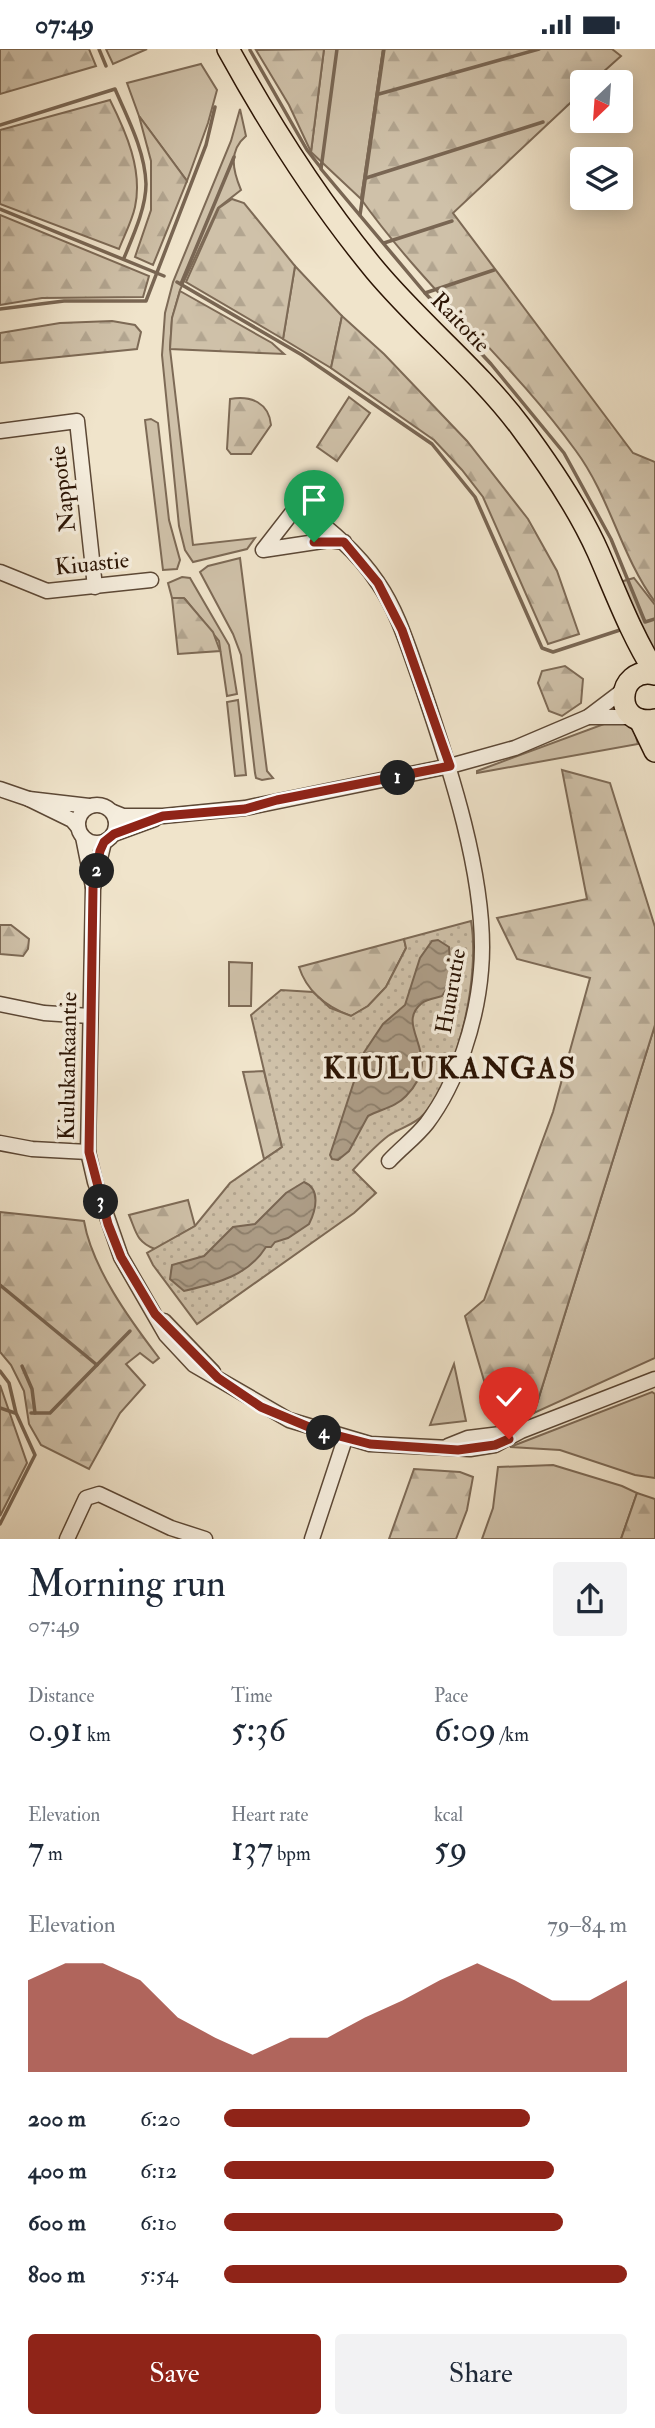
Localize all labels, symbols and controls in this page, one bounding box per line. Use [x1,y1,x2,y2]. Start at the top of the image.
text: 07:49 [35,9,94,41]
north arrow [570,70,634,133]
map controls [570,70,633,210]
button: layers [570,147,633,210]
street label: Raitotie [425,286,497,359]
street label: Nappotie [43,444,83,534]
pin [284,470,344,542]
icon: arrive [295,481,333,519]
street label: Kiuastie [54,545,131,582]
pin: 1 [380,761,416,795]
text: 1 [394,765,401,789]
pin: 2 [80,853,114,889]
text: 2 [92,858,101,882]
street label: Huurutie [429,946,472,1036]
street label: Kiulukankaantie [52,991,83,1140]
district label: KIULUKANGAS [323,1050,577,1087]
pin: 3 [84,1185,119,1219]
text: 3 [97,1189,104,1213]
pin [479,1367,539,1439]
icon: check [490,1378,528,1416]
pin: 4 [306,1415,342,1451]
text: 4 [318,1420,329,1444]
text: Morning run [28,1560,226,1608]
button: share [553,1562,627,1636]
text: 07:49 [28,1610,80,1639]
text: Distance [28,1684,94,1708]
text: Time [231,1684,273,1708]
text: Pace [434,1684,468,1708]
text: 0.91 [28,1708,83,1752]
text: 5:36 [231,1708,286,1752]
text: 6:09 [434,1708,496,1752]
text: km [83,1723,111,1747]
text: /km [496,1723,529,1747]
text: Elevation [28,1803,100,1827]
text: Heart rate [231,1803,308,1827]
text: kcal [434,1803,463,1827]
text: 7 [28,1827,44,1871]
text: 137 [231,1827,273,1871]
text: 59 [434,1827,467,1871]
text: m [44,1842,63,1866]
text: bpm [273,1842,311,1866]
text: Elevation [28,1910,116,1939]
text: 79–84 m [547,1910,627,1939]
text: 200 m [28,2104,86,2133]
text: 6:20 [140,2104,181,2133]
text: 400 m [28,2156,87,2185]
text: 6:12 [140,2156,177,2185]
text: 600 m [28,2208,86,2237]
text: 6:10 [140,2208,177,2237]
text: 800 m [28,2260,85,2289]
text: 5:54 [140,2260,178,2289]
button: Save [28,2334,321,2414]
button: Share [335,2334,627,2414]

